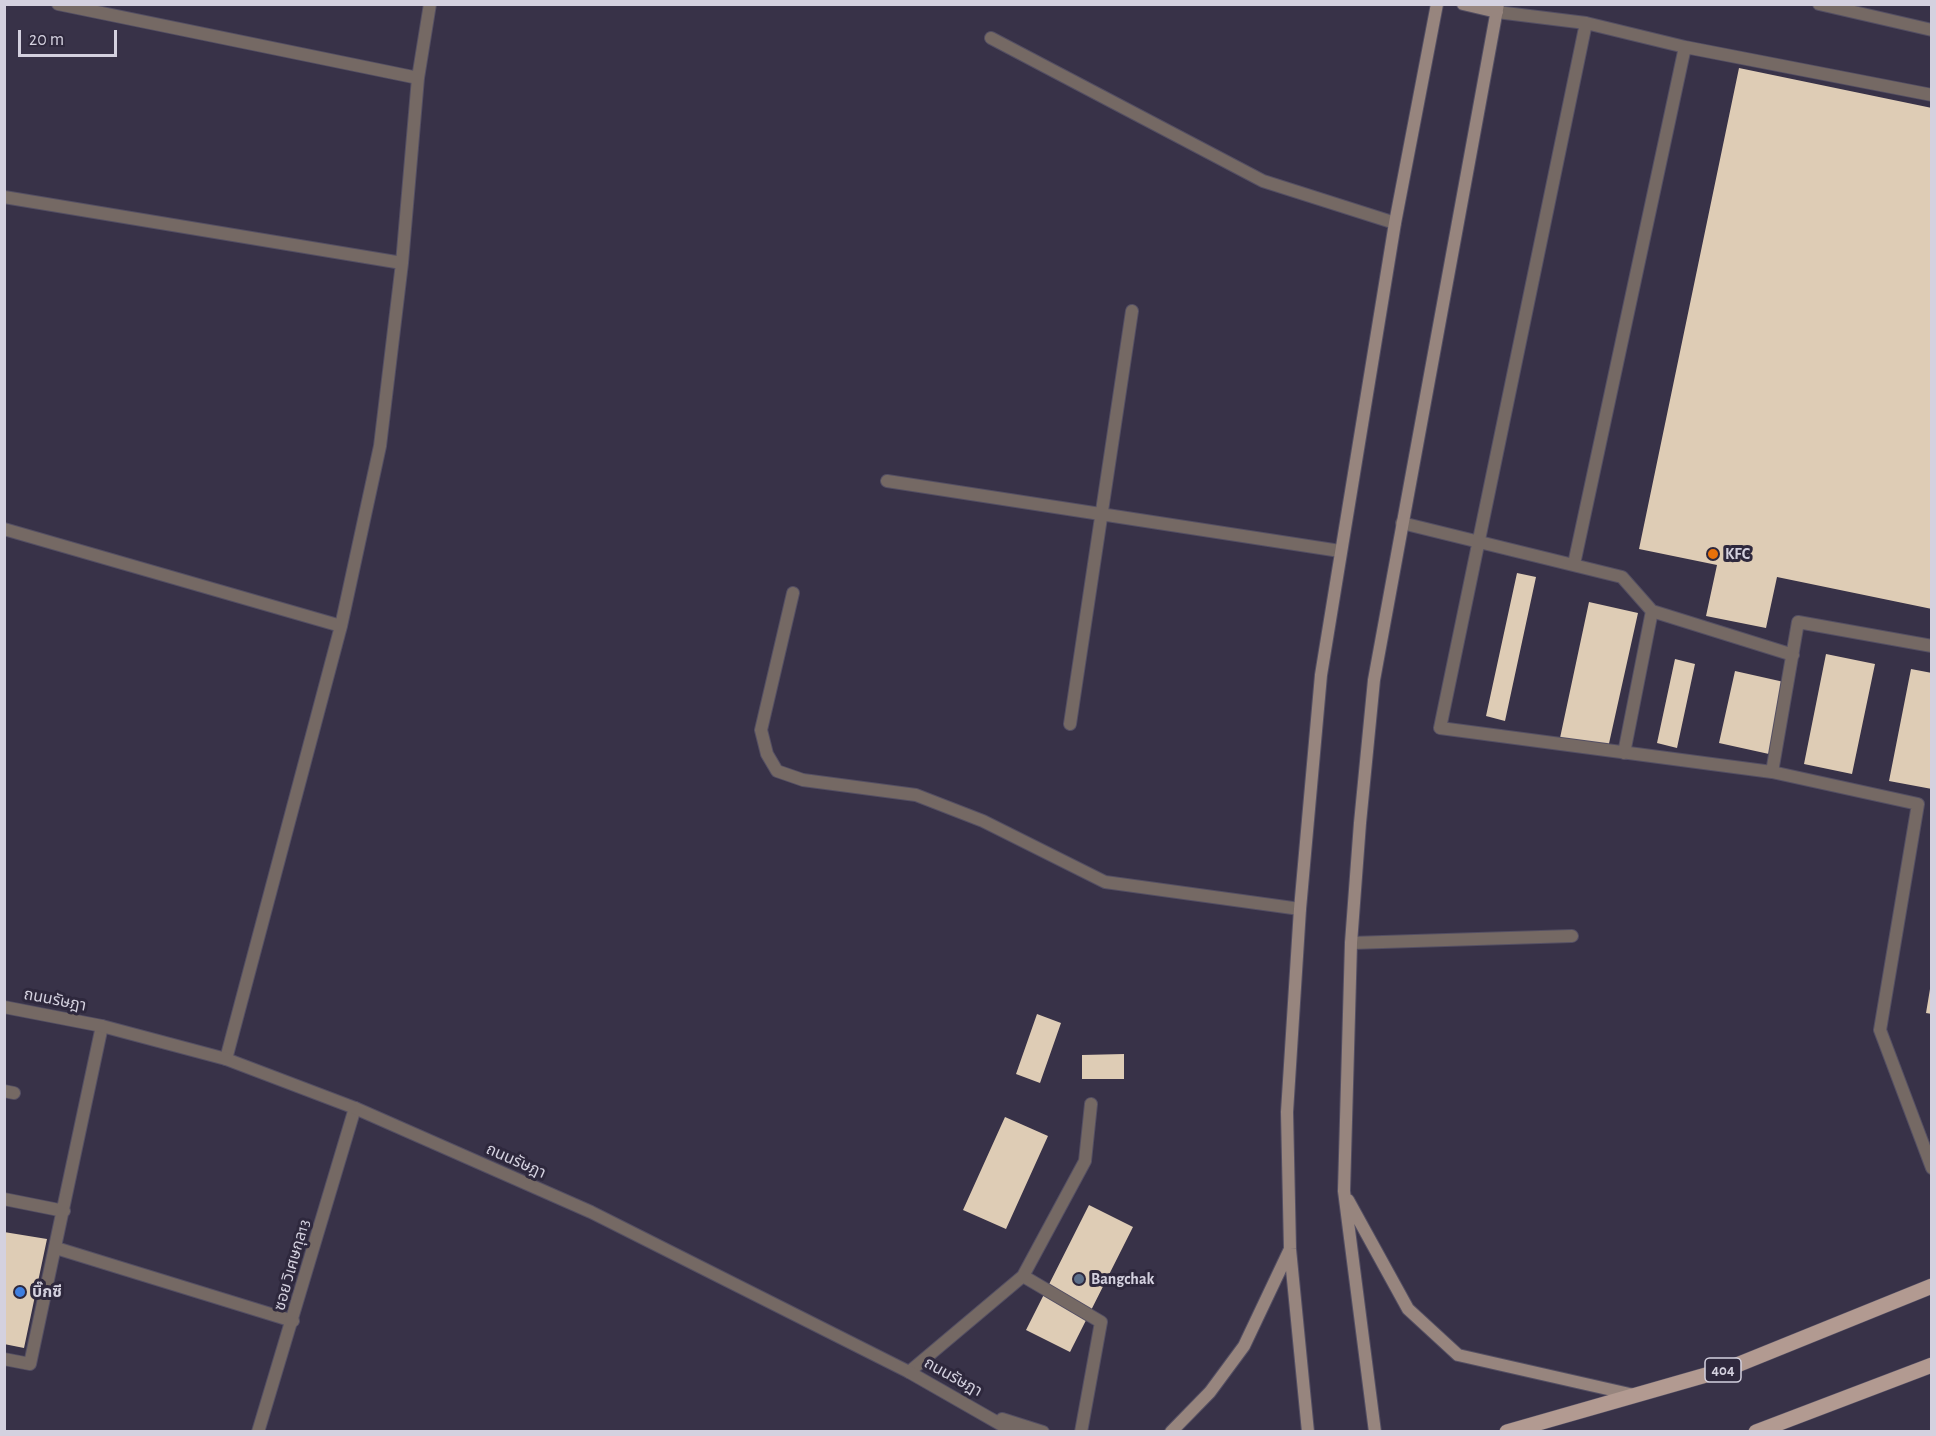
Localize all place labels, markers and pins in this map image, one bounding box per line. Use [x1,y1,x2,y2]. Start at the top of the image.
place label: KFC [1725,544,1750,564]
marker: KFC [1706,547,1720,561]
place label: Bangchak [1091,1269,1155,1289]
marker: Bangchak [1072,1272,1086,1286]
place label: บิ๊กซี [32,1282,62,1302]
marker: บิ๊กซี [13,1285,27,1299]

